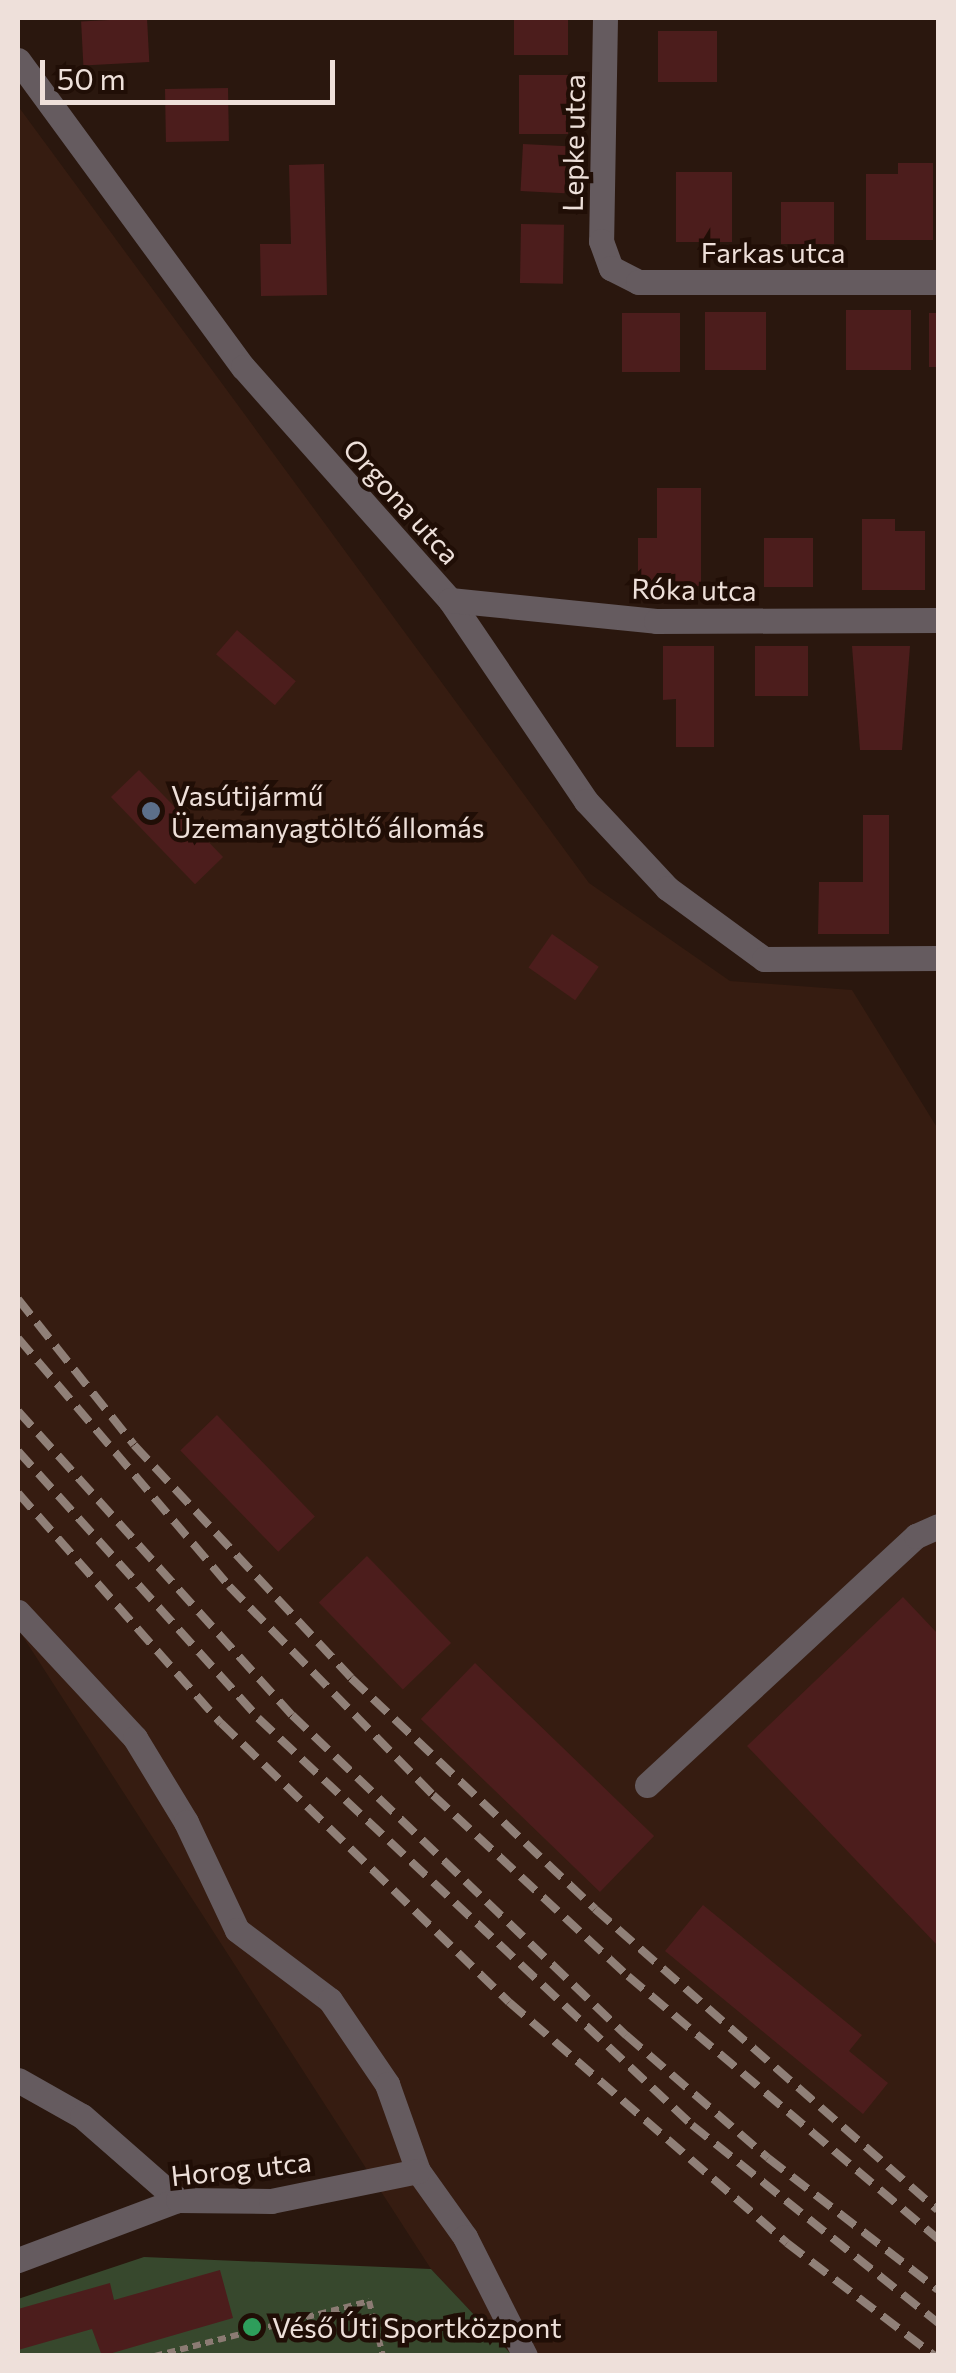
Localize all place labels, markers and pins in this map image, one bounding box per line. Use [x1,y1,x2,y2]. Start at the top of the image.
place label: Vasútijármű Üzemanyagtöltő állomás [171,778,485,844]
marker: Vasútijármű Üzemanyagtöltő állomás [140,800,162,822]
place label: Véső Úti Sportközpont [272,2310,562,2344]
marker: Véső Úti Sportközpont [241,2316,263,2338]

